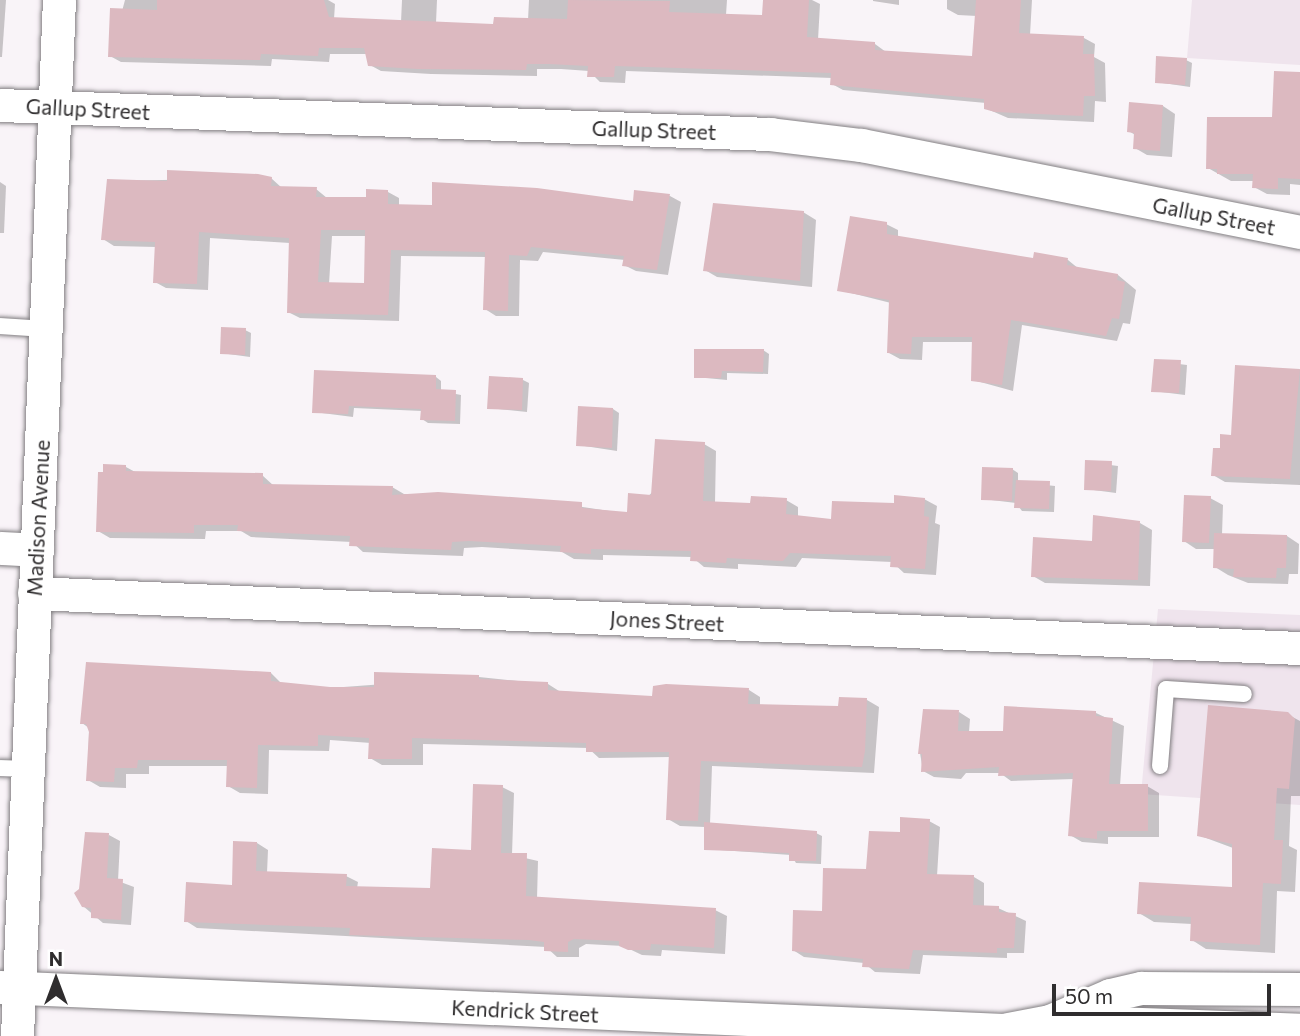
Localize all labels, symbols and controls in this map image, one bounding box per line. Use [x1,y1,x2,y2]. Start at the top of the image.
street label: Gallup Street [25,93,151,125]
street label: Gallup Street [591,115,717,145]
street label: Gallup Street [1150,192,1278,240]
street label: Madison Avenue [21,439,55,597]
street label: Jones Street [609,605,725,637]
north arrow [21,945,91,1015]
text: N [49,947,63,970]
scale bar [1055,970,1274,1014]
text: 50 m [1065,983,1113,1008]
street label: Kendrick Street [451,995,599,1027]

